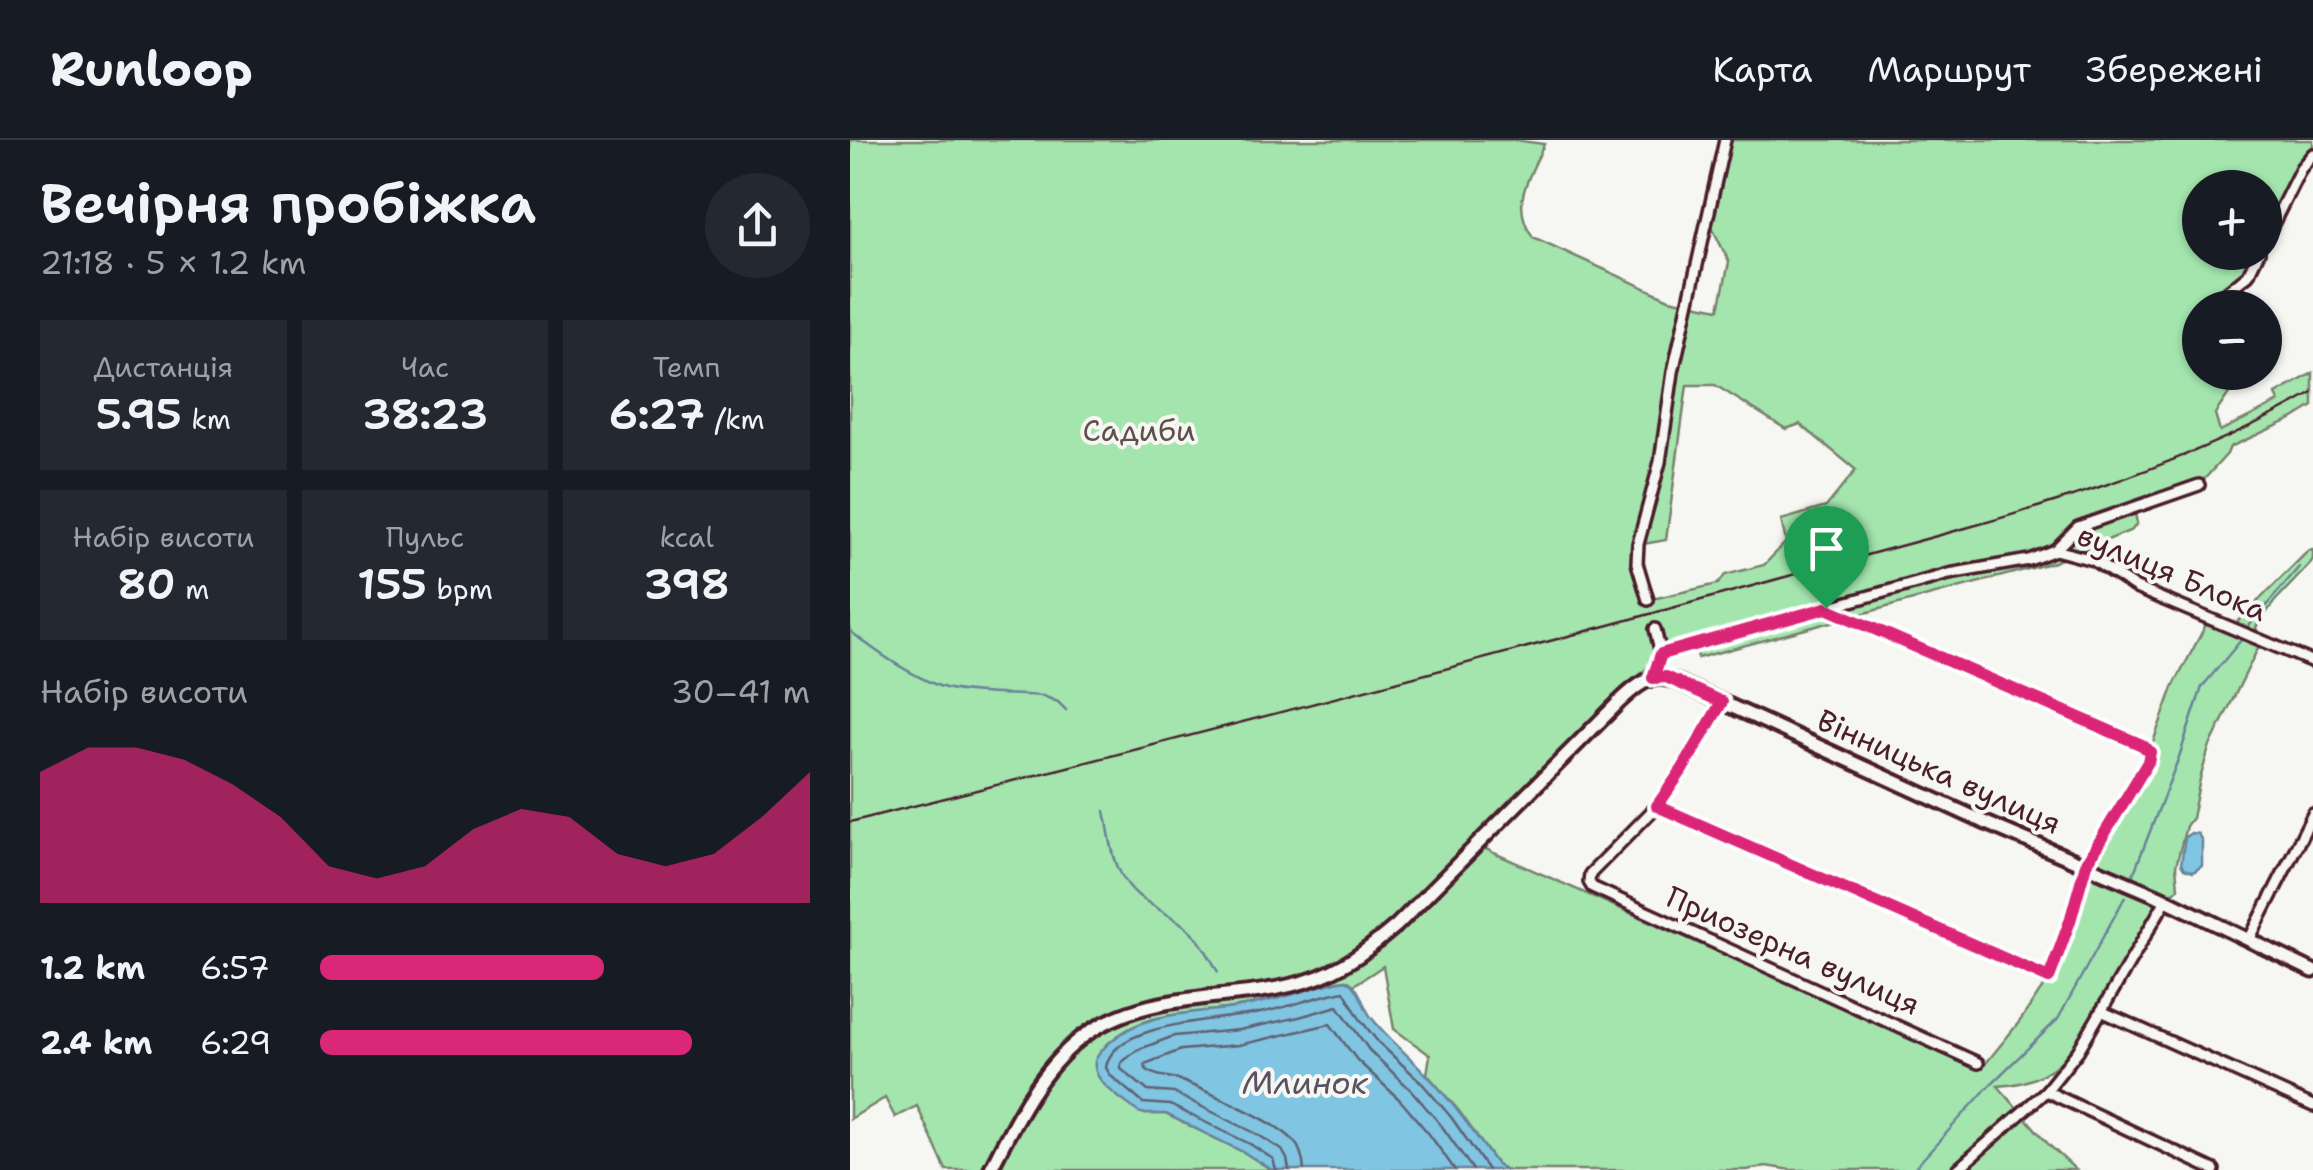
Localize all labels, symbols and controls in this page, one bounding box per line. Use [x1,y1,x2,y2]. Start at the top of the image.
text: Runloop [50,37,253,101]
text: Карта [1712,46,1813,93]
text: Маршрут [1868,46,2031,93]
text: Збережені [2086,46,2263,93]
text: Вечірня пробіжка [40,166,536,240]
map controls [2182,170,2282,390]
button: + [2182,170,2282,270]
button: share [705,173,810,278]
text: 21:18 · 5 × 1.2 km [40,241,306,284]
button: − [2182,290,2282,390]
text: Дистанція [94,348,233,386]
text: Час [401,348,449,386]
text: Темп [653,348,721,386]
text: 5.95 [96,386,182,442]
text: 38:23 [362,386,488,442]
text: 6:27 [609,386,705,442]
text: km [182,400,231,438]
text: /km [705,400,765,438]
park label: Садиби [1083,410,1195,451]
pin [1784,506,1869,609]
street label: вулиця Блока [2071,514,2274,631]
text: Набір висоти [72,518,254,556]
text: Пульс [386,518,464,556]
text: kcal [659,518,714,556]
icon: arrive [1799,521,1854,576]
text: 80 [117,556,176,612]
text: 155 [357,556,427,612]
text: 398 [643,556,730,612]
text: m [176,570,209,608]
text: bpm [427,570,493,608]
text: Набір висоти [40,670,248,713]
text: 30–41 m [671,670,810,713]
street label: Вінницька вулиця [1811,699,2068,844]
street label: Приозерна вулиця [1660,876,1926,1025]
text: 1.2 km [40,946,145,989]
text: 6:57 [200,946,270,989]
text: 2.4 km [40,1021,152,1064]
text: 6:29 [200,1021,272,1064]
water label: Млинок [1242,1061,1369,1104]

